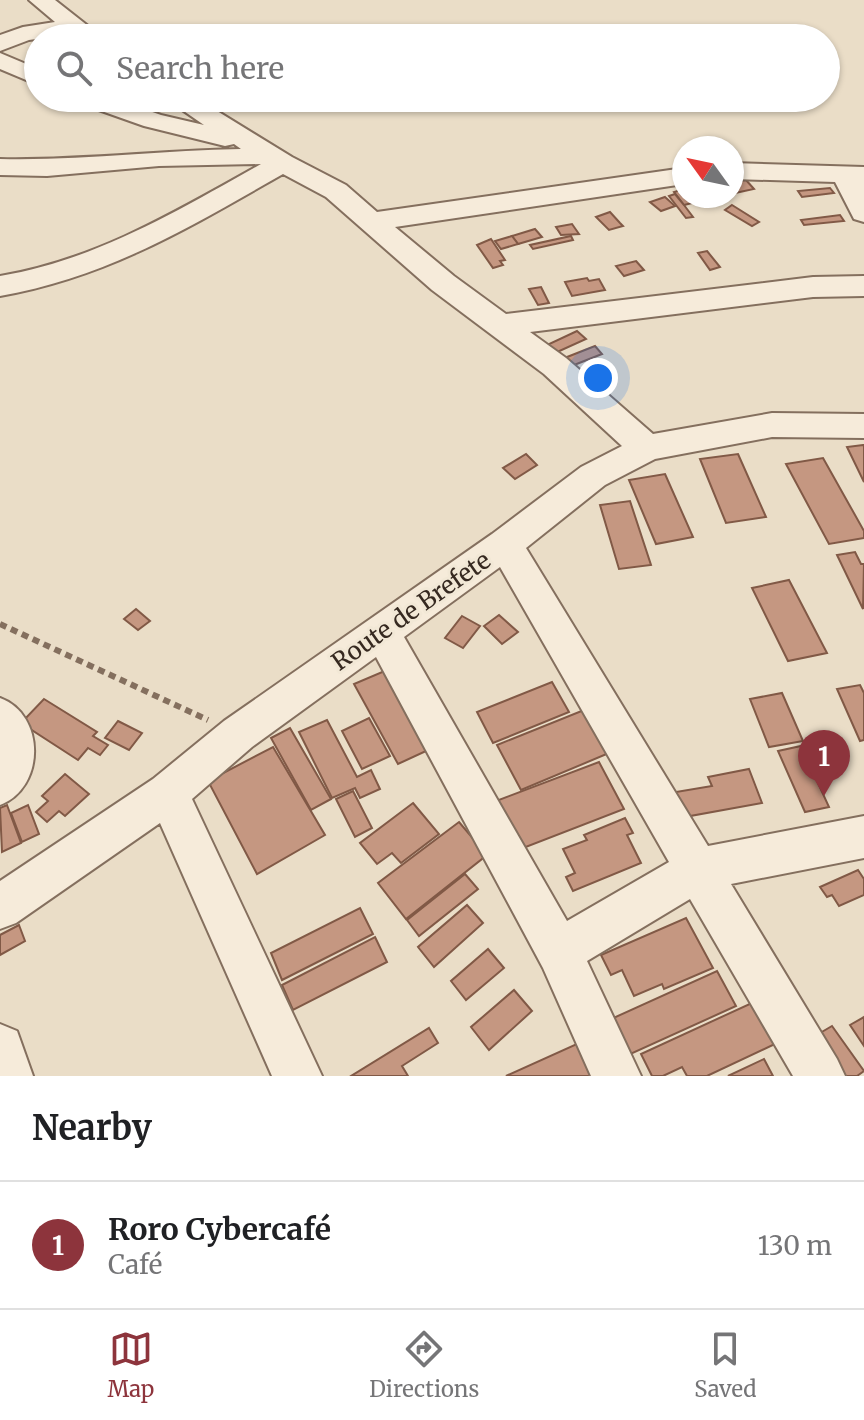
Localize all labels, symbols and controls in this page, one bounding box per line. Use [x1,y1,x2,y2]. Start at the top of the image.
search box [24,24,840,112]
icon: search [52,46,96,90]
text: Search here [116,49,284,87]
north arrow [672,136,744,208]
your location [578,358,618,398]
street label: Route de Brefete [326,545,496,677]
pin: 1 [798,730,850,796]
text: Nearby [32,1107,152,1149]
text: Roro Cybercafé [108,1210,331,1248]
text: 1 [52,1229,64,1262]
text: 130 m [758,1229,832,1262]
text: Café [108,1248,162,1281]
tab: Map [107,1327,154,1403]
tab: Directions [369,1327,479,1403]
tab: Saved [694,1327,757,1403]

